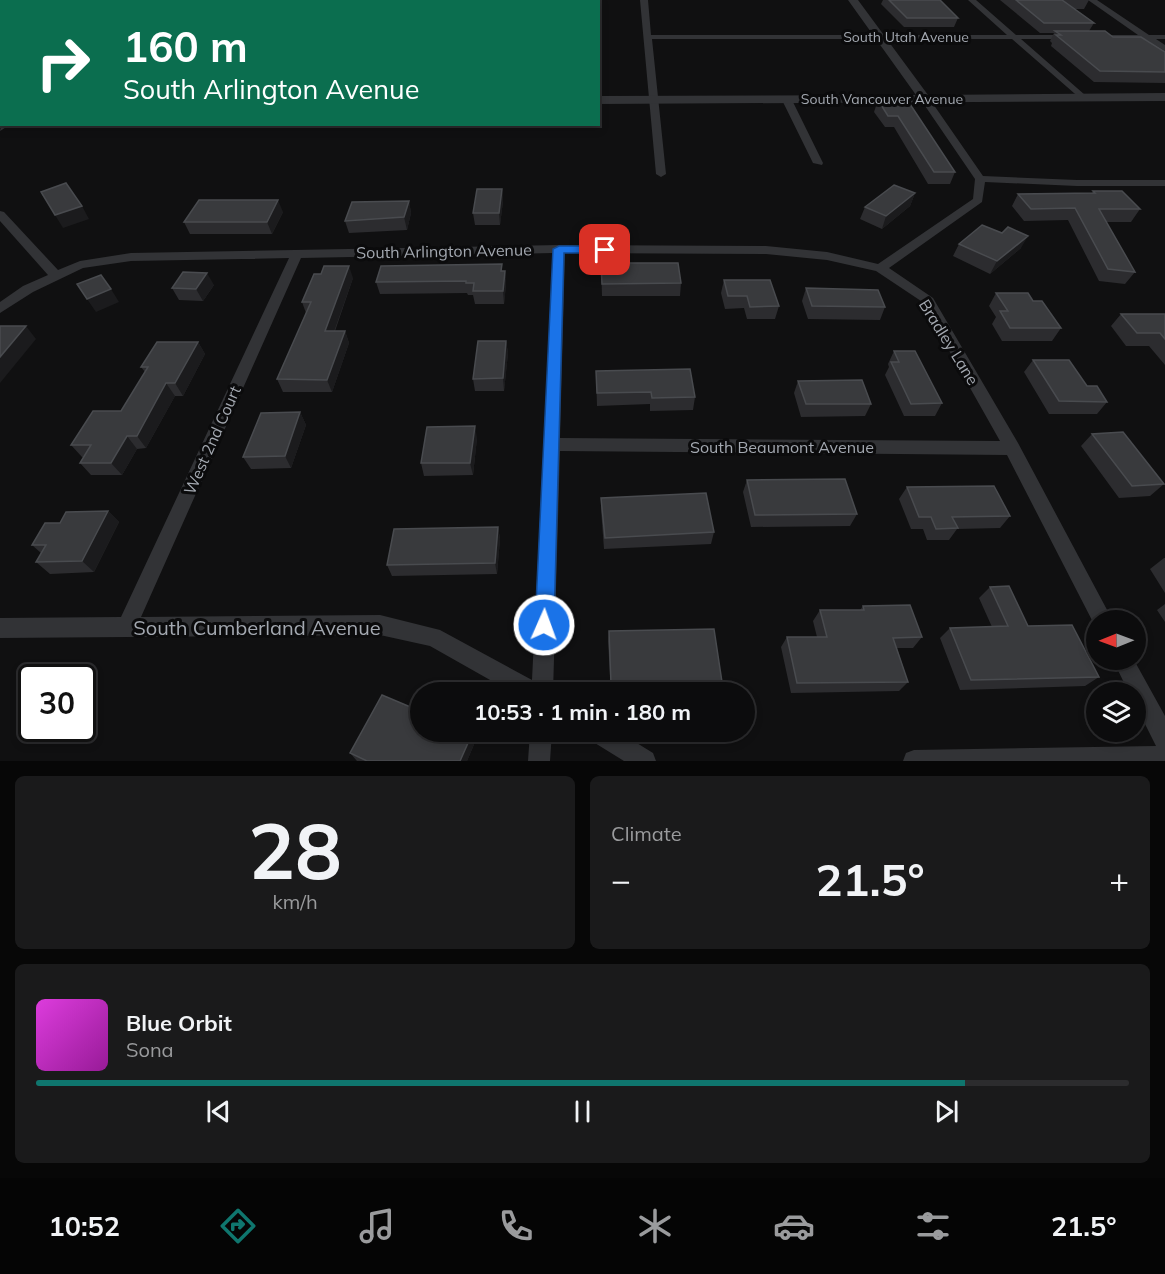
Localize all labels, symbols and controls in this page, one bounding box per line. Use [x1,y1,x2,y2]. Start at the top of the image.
text: 160 m [123,20,248,73]
icon: right [24,24,102,102]
street label: South Utah Avenue [843,28,969,46]
text: South Arlington Avenue [123,72,419,106]
street label: South Vancouver Avenue [801,90,963,108]
pin [579,224,630,275]
icon: arrive [588,233,621,266]
street label: South Arlington Avenue [356,239,532,263]
street label: Bradley Lane [915,295,983,389]
street label: West 2nd Court [179,382,245,497]
street label: South Beaumont Avenue [690,437,874,457]
position arrow [512,593,576,657]
north arrow [1086,610,1146,670]
map controls [1086,610,1146,742]
street label: South Cumberland Avenue [133,615,381,640]
speed limit sign: 30 [18,664,96,742]
button: layers [1086,682,1146,742]
text: 10:53 · 1 min · 180 m [474,698,691,726]
text: 28 [248,801,342,899]
text: Climate [611,821,682,846]
text: 21.5° [815,851,925,907]
text: − [611,859,631,900]
text: + [1109,859,1129,900]
text: km/h [272,889,318,914]
text: Blue Orbit [126,1009,232,1037]
text: Sona [126,1037,174,1062]
icon: previous [202,1095,235,1128]
icon: pause [566,1095,599,1128]
icon: next [930,1095,963,1128]
icon: directions [217,1205,259,1247]
icon: music [356,1205,398,1247]
icon: phone [495,1205,537,1247]
icon: climate [634,1205,676,1247]
icon: car [773,1205,815,1247]
icon: filters [912,1205,954,1247]
text: 10:52 [48,1209,120,1243]
text: 21.5° [1051,1209,1116,1243]

